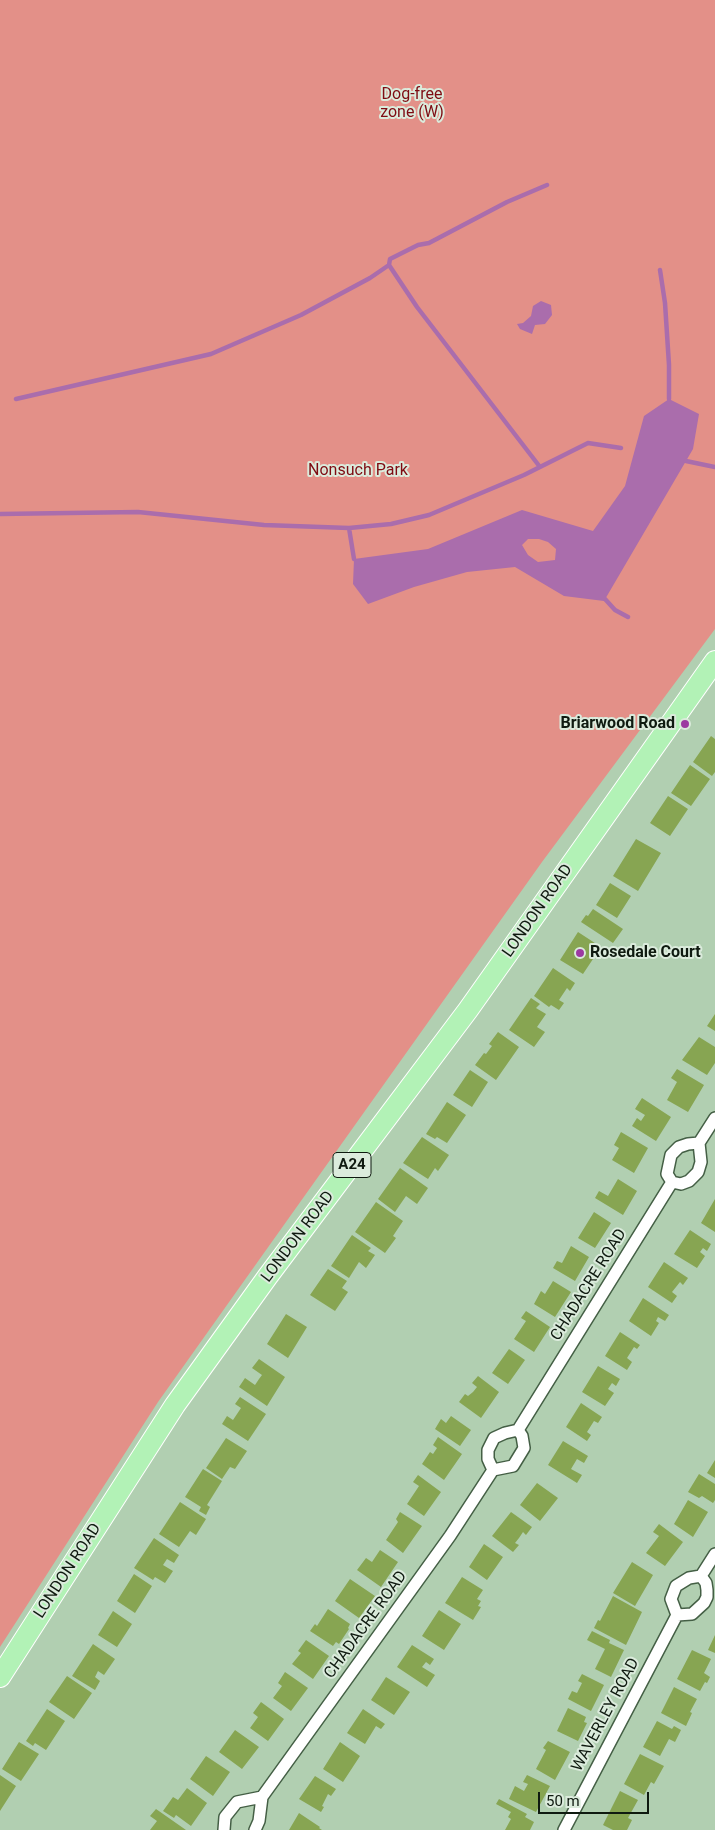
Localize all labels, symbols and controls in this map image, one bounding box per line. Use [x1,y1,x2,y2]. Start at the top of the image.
park label: Dog-free zone (W) [380,85,444,123]
park label: Nonsuch Park [308,461,408,481]
place label: Briarwood Road [560,714,675,734]
marker: Briarwood Road [679,718,691,730]
street label: LONDON ROAD [499,861,577,961]
place label: Rosedale Court [590,943,701,963]
marker: Rosedale Court [574,947,586,959]
road number: A24 [333,1152,371,1178]
street label: LONDON ROAD [258,1188,338,1286]
street label: CHADACRE ROAD [547,1226,631,1344]
street label: LONDON ROAD [30,1520,106,1622]
street label: CHADACRE ROAD [321,1568,411,1682]
street label: WAVERLEY ROAD [568,1655,644,1775]
scale bar [540,1782,651,1814]
text: 50 m [546,1792,580,1810]

